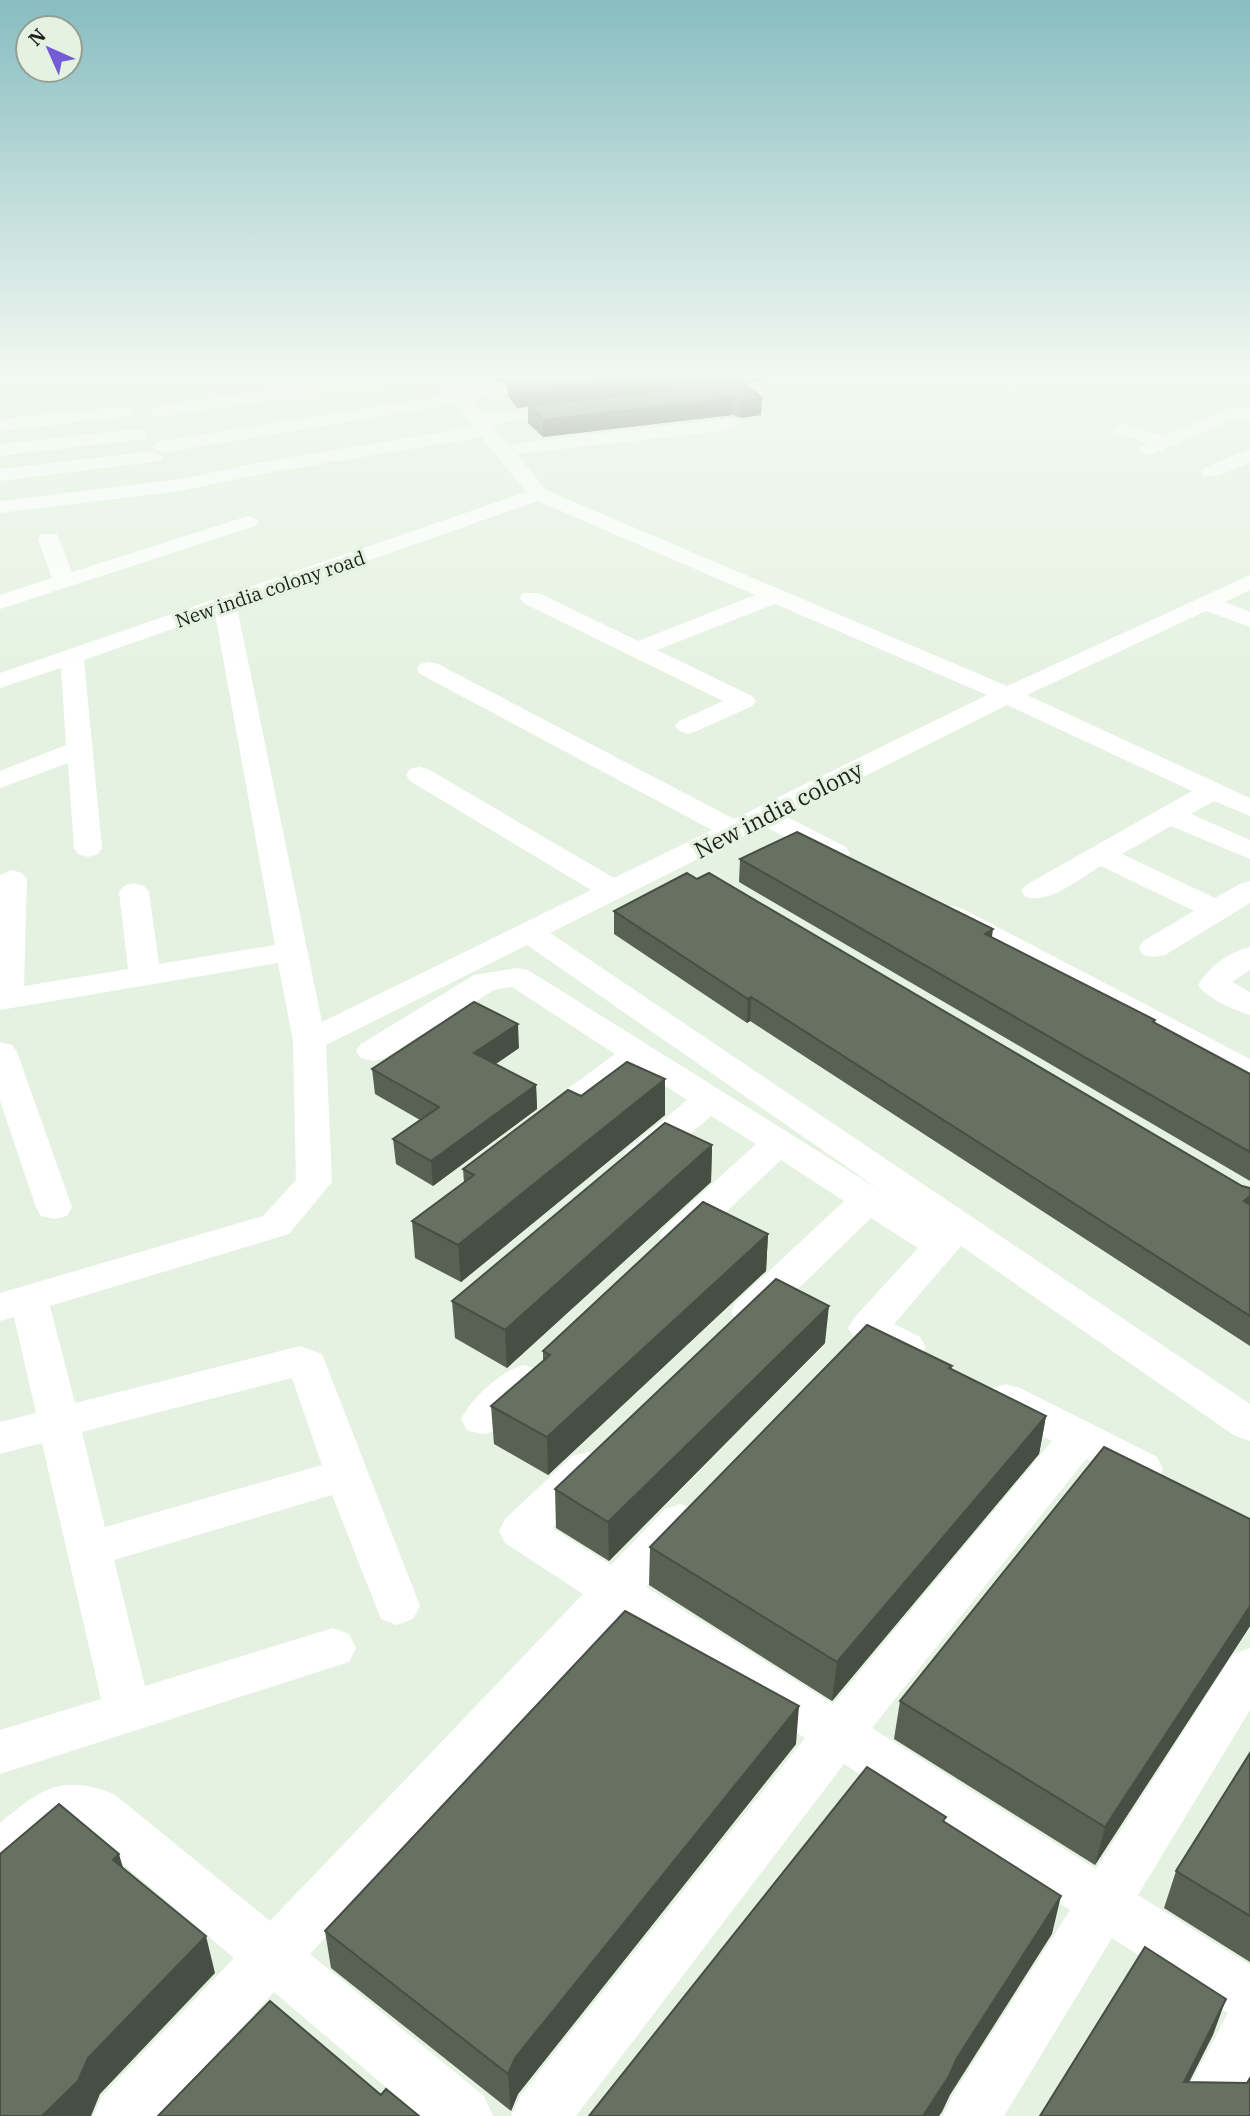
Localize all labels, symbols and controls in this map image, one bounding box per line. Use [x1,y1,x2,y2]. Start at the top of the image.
north arrow [14,14,84,84]
text: N [23,23,51,51]
street label: New india colony road [172,545,368,633]
street label: New india colony [689,753,868,864]

